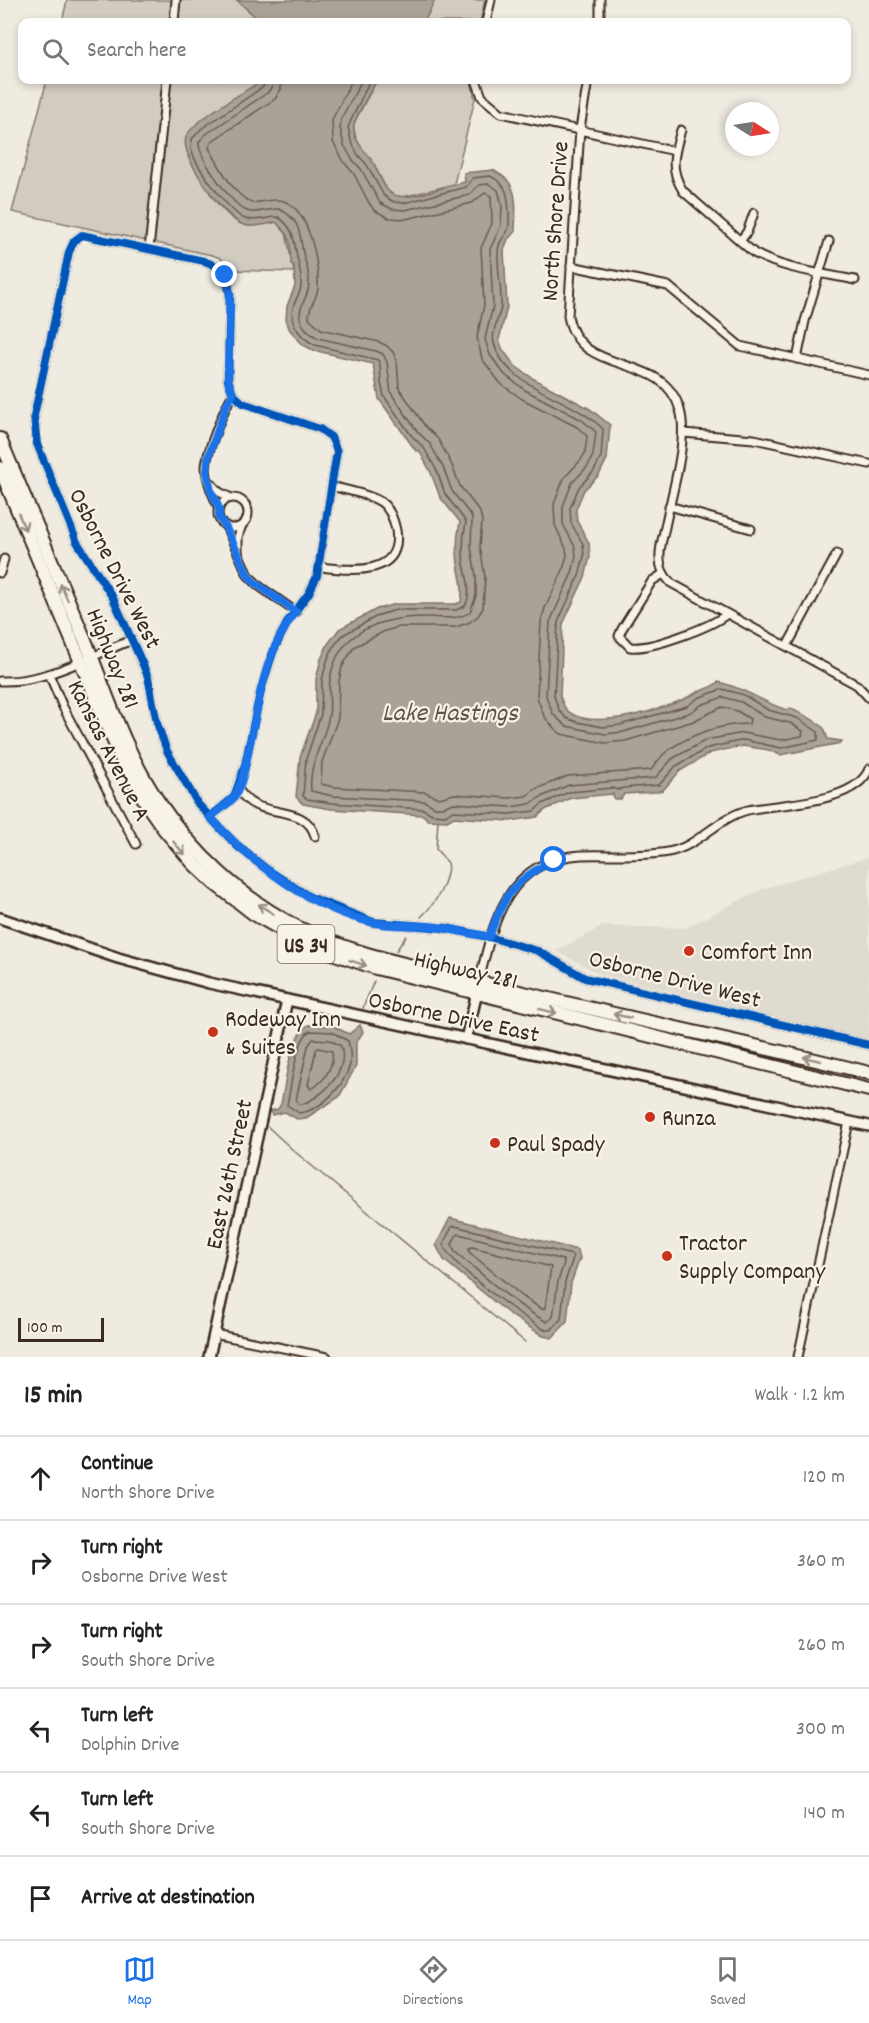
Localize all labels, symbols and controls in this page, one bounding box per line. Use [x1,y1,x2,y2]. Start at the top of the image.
search box [18,18,851,84]
icon: search [39,35,72,68]
text: Search here [87,36,186,67]
north arrow [725,102,779,156]
street label: North Shore Drive [534,140,580,302]
route end [211,261,237,287]
street label: Osborne Drive West [58,483,168,656]
one-way arrow [17,513,28,531]
one-way arrow [58,583,69,601]
street label: Highway 281 [76,604,147,714]
street label: Kansas Avenue A [57,675,158,828]
water label: Lake Hastings [382,696,519,733]
one-way arrow [172,840,186,855]
route start [540,846,566,872]
one-way arrow [258,902,275,915]
road number: US 34 [278,925,334,963]
place label: Comfort Inn [701,937,812,971]
street label: Highway 281 [410,943,521,1000]
street label: Osborne Drive West [585,943,764,1019]
marker: Comfort Inn [682,944,696,958]
one-way arrow [349,958,368,969]
street label: Osborne Drive East [365,984,542,1054]
place label: Rodeway Inn & Suites [225,1004,341,1066]
one-way arrow [538,1005,557,1017]
one-way arrow [613,1010,632,1022]
marker: Rodeway Inn & Suites [206,1025,220,1039]
one-way arrow [803,1053,822,1065]
street label: East 26th Street [198,1096,263,1253]
place label: Runza [662,1103,716,1137]
marker: Runza [643,1110,657,1124]
place label: Paul Spady [507,1129,606,1163]
marker: Paul Spady [488,1136,502,1150]
place label: Tractor Supply Company [679,1228,826,1290]
marker: Tractor Supply Company [660,1249,674,1263]
scale bar [18,1315,104,1342]
text: 100 m [27,1317,63,1340]
text: 15 min [24,1378,82,1415]
text: Walk · 1.2 km [754,1382,845,1410]
text: Continue [81,1449,153,1480]
icon: ahead [24,1462,57,1495]
text: 120 m [803,1464,845,1492]
text: North Shore Drive [81,1480,215,1508]
text: Turn right [81,1533,163,1564]
icon: right [24,1546,57,1579]
text: 360 m [797,1548,845,1576]
text: Osborne Drive West [81,1564,228,1592]
text: Turn right [81,1617,163,1648]
icon: right [24,1630,57,1663]
text: 260 m [797,1632,845,1660]
text: South Shore Drive [81,1648,215,1676]
text: Turn left [81,1701,153,1732]
icon: left [24,1714,57,1747]
text: 300 m [796,1716,845,1744]
text: Dolphin Drive [81,1732,179,1760]
text: Turn left [81,1785,153,1816]
icon: left [24,1798,57,1831]
text: 140 m [803,1800,845,1828]
text: South Shore Drive [81,1816,215,1844]
icon: arrive [24,1882,57,1915]
text: Arrive at destination [81,1883,255,1914]
tab: Map [123,1953,156,2012]
tab: Directions [403,1953,463,2012]
tab: Saved [710,1953,746,2012]

